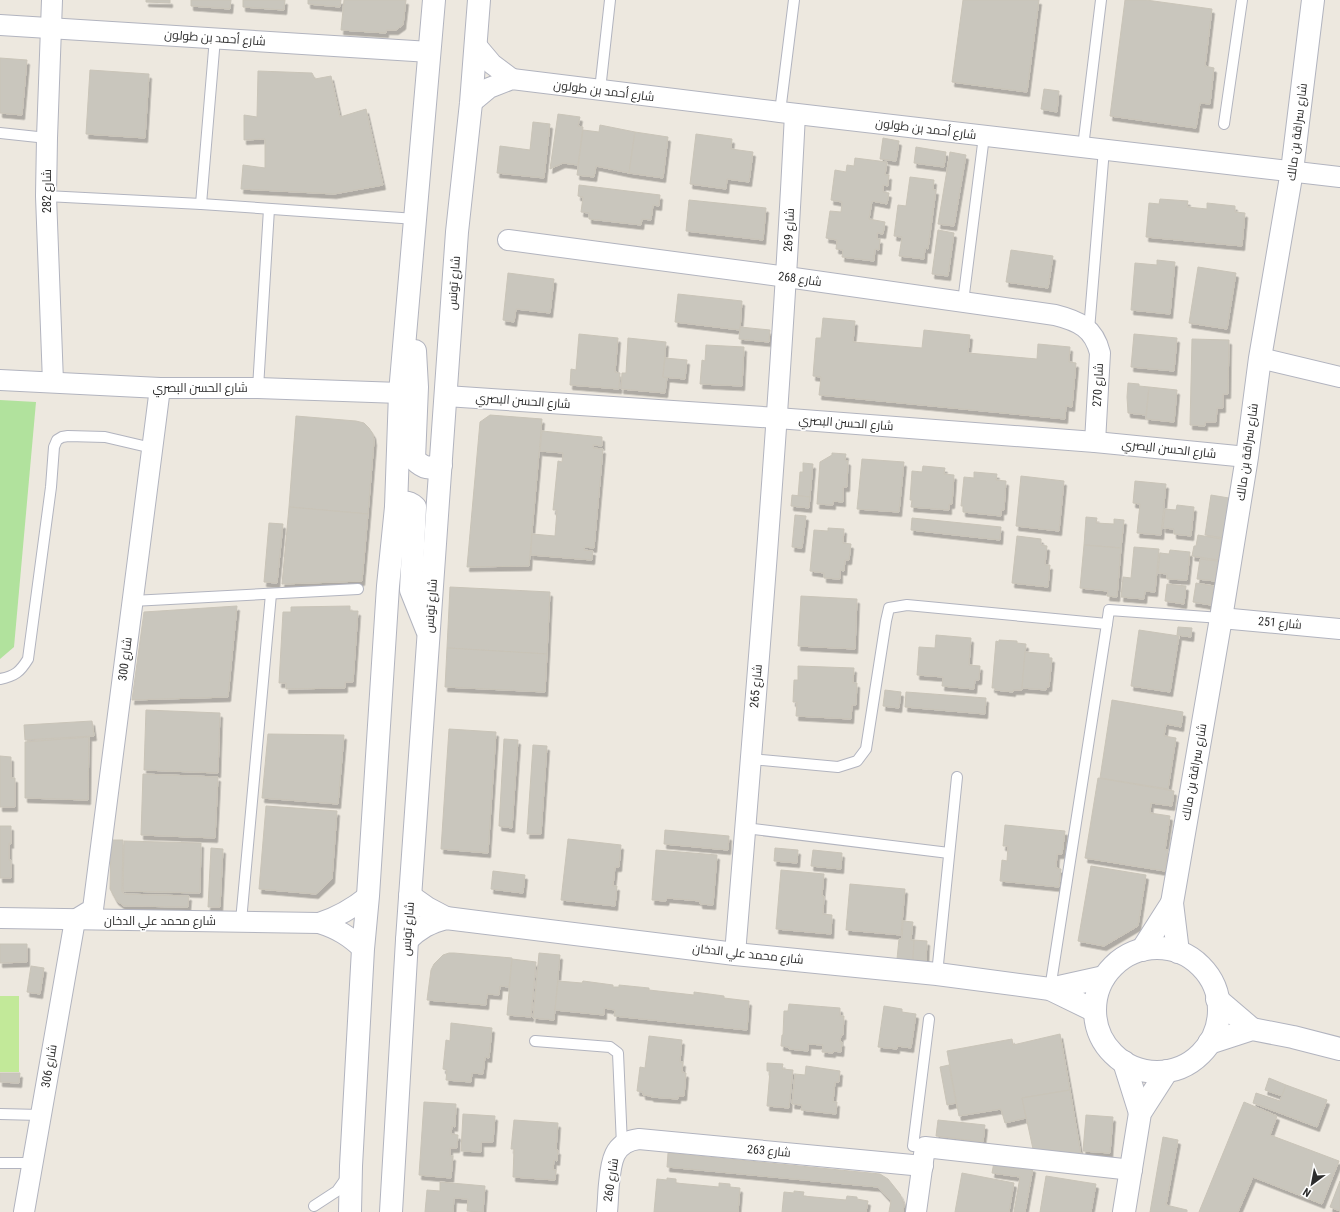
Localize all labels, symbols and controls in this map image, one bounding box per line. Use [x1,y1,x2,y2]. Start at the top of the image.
street label: شارع أحمد بن طولون [164,26,266,50]
street label: شارع أحمد بن طولون [553,77,655,105]
street label: شارع سراقة بن مالك [1284,82,1311,182]
street label: شارع أحمد بن طولون [875,115,977,143]
street label: شارع 282 [40,169,55,213]
street label: شارع 269 [781,208,798,252]
street label: شارع تونس [445,255,464,311]
street label: شارع 268 [777,269,823,290]
street label: شارع 270 [1090,363,1107,407]
street label: شارع الحسن البصري [152,381,248,398]
street label: شارع الحسن البصري [475,391,571,414]
street label: شارع سراقة بن مالك [1233,402,1262,502]
street label: شارع الحسن البصري [798,413,894,436]
street label: شارع الحسن البصري [1121,437,1217,464]
street label: شارع تونس [422,578,441,634]
street label: شارع 251 [1257,614,1302,633]
street label: شارع 300 [115,636,136,682]
street label: شارع 265 [747,664,766,709]
street label: شارع سراقة بن مالك [1179,722,1210,822]
street label: شارع تونس [399,901,418,957]
street label: شارع محمد علي الدخان [104,914,216,931]
street label: شارع محمد علي الدخان [691,941,804,970]
street label: شارع 306 [38,1043,61,1089]
street label: شارع 263 [746,1142,791,1161]
street label: شارع 260 [601,1157,622,1203]
north arrow [1292,1164,1332,1204]
text: N [1300,1185,1313,1199]

